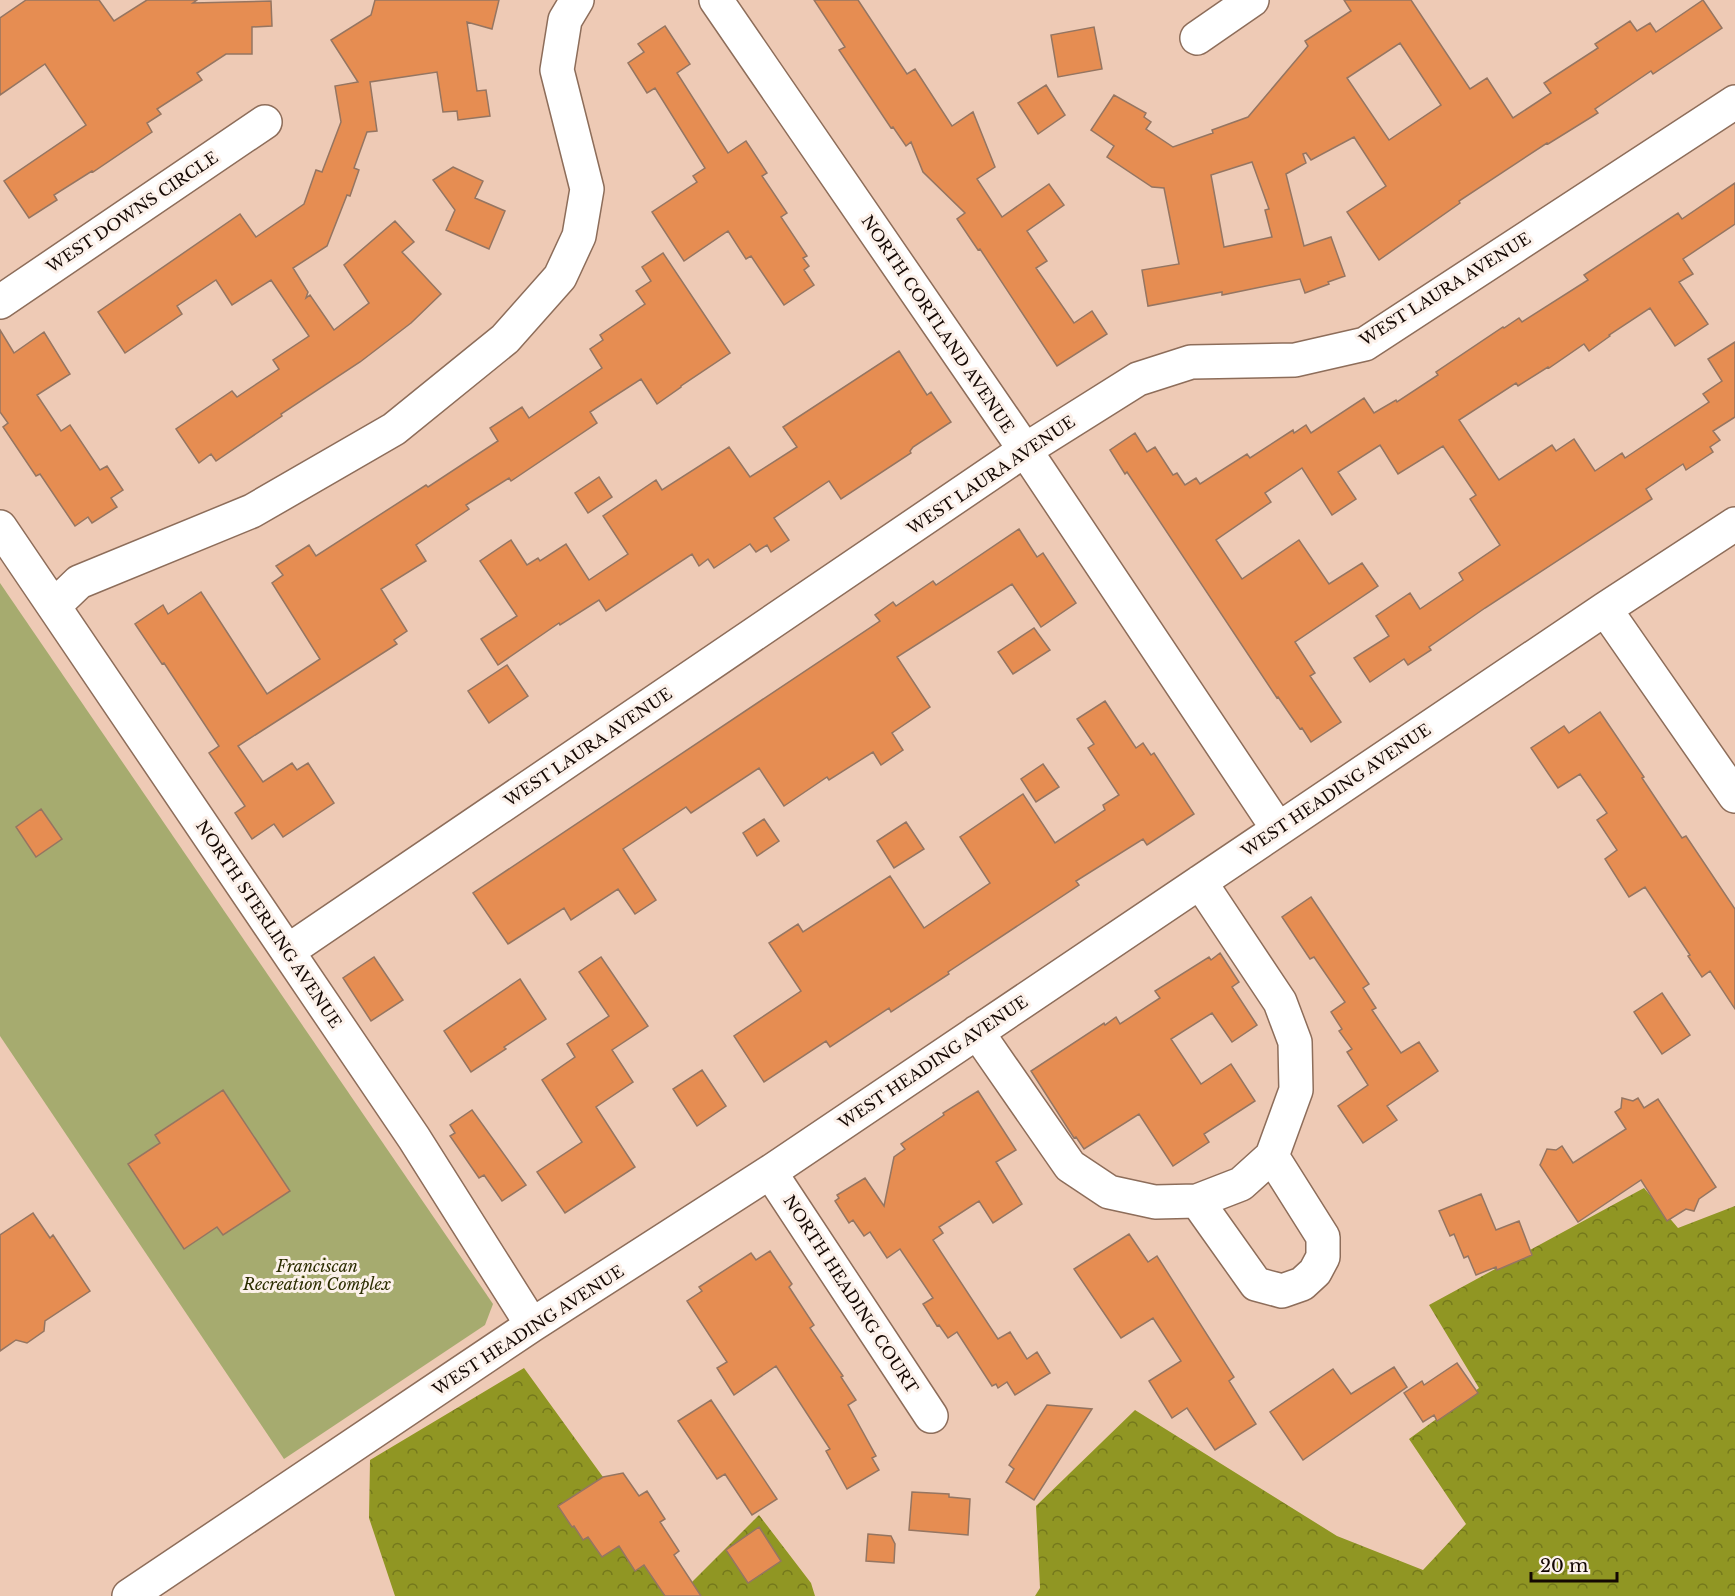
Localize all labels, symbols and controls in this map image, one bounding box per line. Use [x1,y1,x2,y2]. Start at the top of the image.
street label: WEST DOWNS CIRCLE [42,147,222,277]
street label: NORTH CORTLAND AVENUE [858,211,1018,437]
street label: WEST LAURA AVENUE [1355,228,1534,351]
street label: WEST LAURA AVENUE [902,411,1079,539]
street label: WEST LAURA AVENUE [499,683,676,811]
street label: WEST HEADING AVENUE [1237,719,1434,861]
street label: NORTH STERLING AVENUE [192,816,346,1032]
street label: WEST HEADING AVENUE [834,991,1031,1133]
street label: NORTH HEADING COURT [779,1191,923,1397]
park label: Franciscan Recreation Complex [242,1256,392,1294]
street label: WEST HEADING AVENUE [428,1261,627,1400]
scale bar [1531,1545,1616,1583]
text: 20 m [1540,1555,1588,1577]

